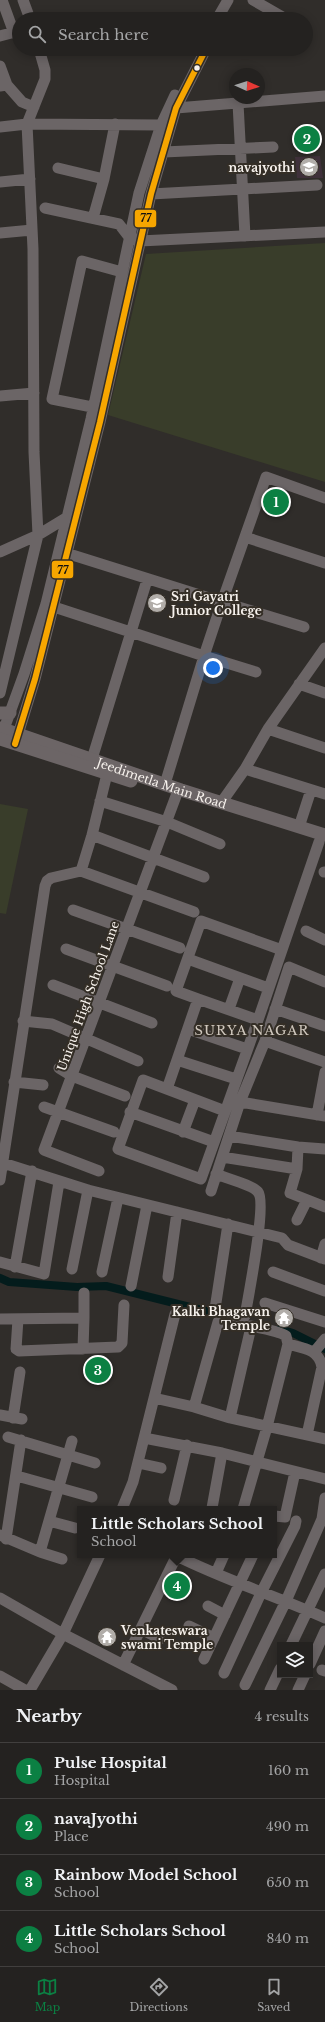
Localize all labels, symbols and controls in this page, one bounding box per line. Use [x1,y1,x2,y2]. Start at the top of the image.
search box [12,12,313,56]
icon: search [26,23,48,45]
text: Search here [58,25,149,44]
unlabelled marker [192,63,202,73]
north arrow [229,68,265,104]
pin: 2 [294,124,320,154]
school or university icon: navajyothi [298,156,320,178]
place label: navajyothi [229,160,296,175]
line badge: 77 [134,209,157,228]
text: 77 [140,211,152,225]
pin: 1 [263,487,289,517]
line badge: 77 [51,560,74,579]
text: 77 [57,563,69,577]
place label: Sri Gayatri Junior College [168,589,262,618]
school or university icon: Sri Gayatri Junior College [146,592,168,614]
your location [203,658,223,678]
street label: Jeedimetla Main Road [93,754,229,811]
street label: Unique High School Lane [54,919,122,1073]
district label: SURYA NAGAR [195,1022,309,1039]
place label: Kalki Bhagavan Temple [172,1304,270,1333]
temple icon: Kalki Bhagavan Temple [273,1307,295,1329]
pin: 3 [85,1355,111,1385]
popup [77,1506,277,1558]
text: Little Scholars School [91,1514,263,1533]
text: School [91,1533,137,1550]
pin: 4 [164,1571,190,1601]
place label: Venkateswara swami Temple [120,1623,213,1652]
temple icon: Venkateswara swami Temple [96,1626,118,1648]
map controls [277,1642,313,1678]
button: layers [277,1642,313,1678]
text: Nearby [16,1706,82,1727]
text: 4 results [255,1708,309,1725]
text: Pulse Hospital [54,1753,167,1772]
text: 1 [26,1762,32,1779]
text: 160 m [268,1762,309,1779]
text: Hospital [54,1772,110,1789]
text: navaJyothi [54,1809,138,1828]
text: 2 [25,1818,33,1835]
text: 490 m [266,1818,309,1835]
text: Place [54,1828,89,1845]
text: Rainbow Model School [54,1865,237,1884]
text: 3 [25,1874,33,1891]
text: 650 m [266,1874,309,1891]
text: School [54,1884,100,1901]
text: Little Scholars School [54,1921,226,1940]
text: 4 [25,1930,33,1947]
text: 840 m [267,1930,309,1947]
text: School [54,1940,100,1957]
tab: Map [35,1976,60,2014]
tab: Directions [129,1976,188,2014]
tab: Saved [257,1976,290,2014]

